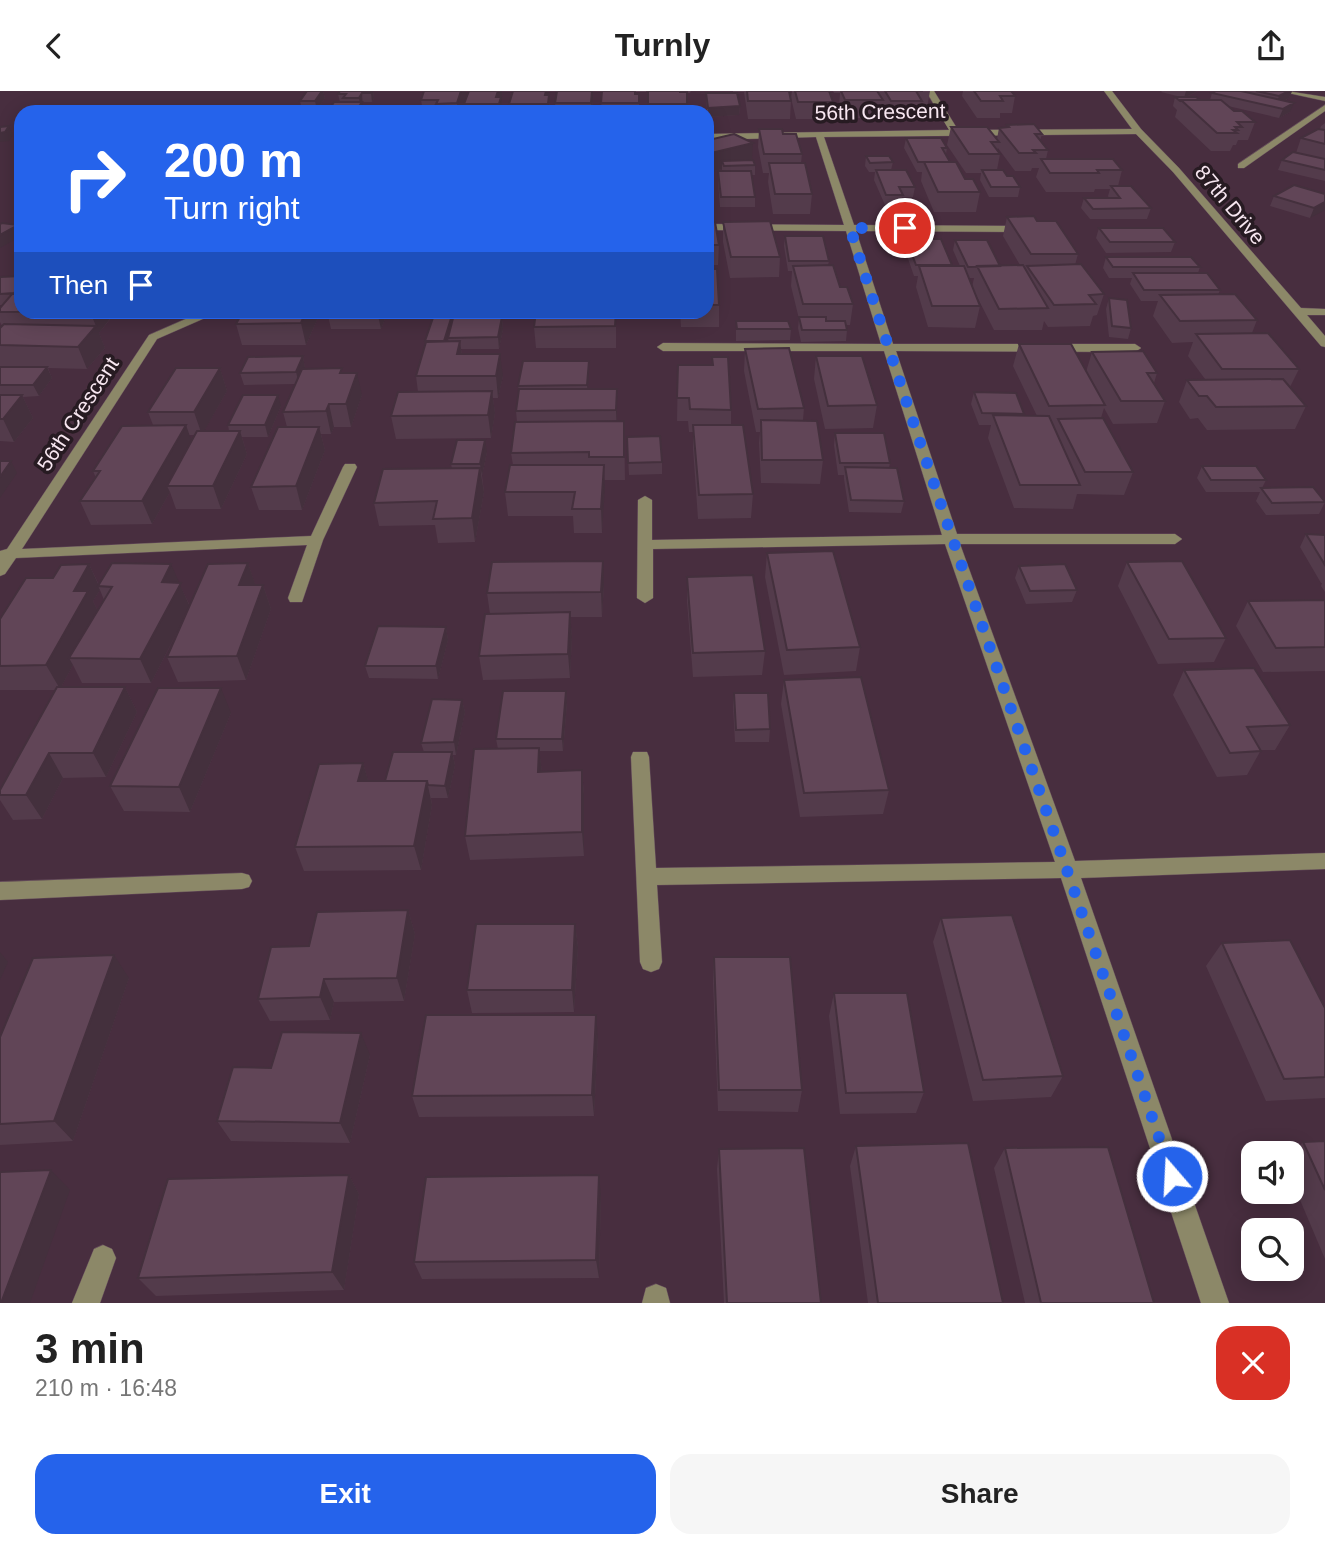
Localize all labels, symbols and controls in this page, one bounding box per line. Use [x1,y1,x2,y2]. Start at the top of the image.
icon: back [35,27,73,65]
text: Turnly [615,27,710,63]
icon: share [1252,27,1290,65]
street label: 56th Crescent [814,99,946,124]
icon: right [49,133,140,224]
text: 200 m [164,133,303,187]
street label: 87th Drive [1191,161,1270,249]
text: Turn right [164,190,300,226]
pin [875,198,935,258]
icon: arrive [886,209,924,247]
icon: arrive [122,266,160,304]
text: Then [49,270,108,300]
street label: 56th Crescent [32,353,123,475]
position arrow [1135,1139,1209,1213]
map controls [1241,1141,1304,1281]
button: sound [1241,1141,1304,1204]
button: search [1241,1218,1304,1281]
text: 3 min [35,1325,145,1372]
button: close [1216,1326,1290,1400]
text: 210 m · 16:48 [35,1375,177,1401]
button: Exit [35,1454,656,1534]
button: Share [670,1454,1290,1534]

